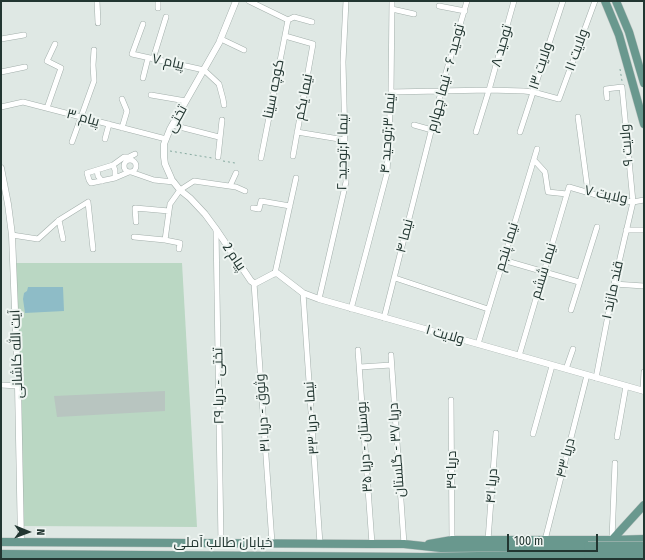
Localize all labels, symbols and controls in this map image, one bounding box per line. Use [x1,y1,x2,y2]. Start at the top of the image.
street label: توحید ۶ - نیما چهارم [423,22,469,134]
street label: توحید ۸ [488,23,516,69]
street label: ولایت ۱۱ [562,27,592,73]
street label: ولایت ۱۳ [525,40,557,92]
street label: پیام ۷ [150,50,186,74]
street label: کوچه سینا [260,58,288,120]
street label: نیما یکم [291,72,317,122]
street label: نیما ۳;توحید ۴ [377,92,399,174]
street label: تختی [163,102,191,136]
street label: پيام ۳ [65,106,101,130]
street label: نیما ۲;توحید ۲ [334,113,352,191]
street label: ولایت ۹ [617,123,637,167]
street label: ولایت ۷ [583,182,629,208]
street label: نیما ۴ [393,217,417,255]
street label: نیما پنجم [492,221,522,273]
street label: پیام 2 [219,240,249,274]
street label: نیما ششم [528,241,560,301]
street label: قند مازند ۱ [599,259,627,321]
street label: آیت الله کاشانی [7,309,27,399]
street label: ولایت ۱ [424,321,466,349]
street label: تختی - دریا ۲۹ [210,348,228,424]
street label: وثوق - دریا ۳۱ [252,373,274,453]
street label: نیما - دریا ۳۳ [301,381,323,455]
street label: بوستان - دریا ۳۵ [353,401,377,493]
street label: دریا ۳۷ - گلستان [385,402,409,498]
street label: دریا ۴۳ [553,436,579,480]
street label: دریا ۳۹ [444,451,460,489]
street label: دریا ۴۱ [482,468,502,504]
north arrow [8,512,48,552]
scale bar [509,526,600,552]
text: N [34,529,47,536]
text: 100 m [514,534,543,548]
street label: خیابان طالب آملی [173,535,273,551]

